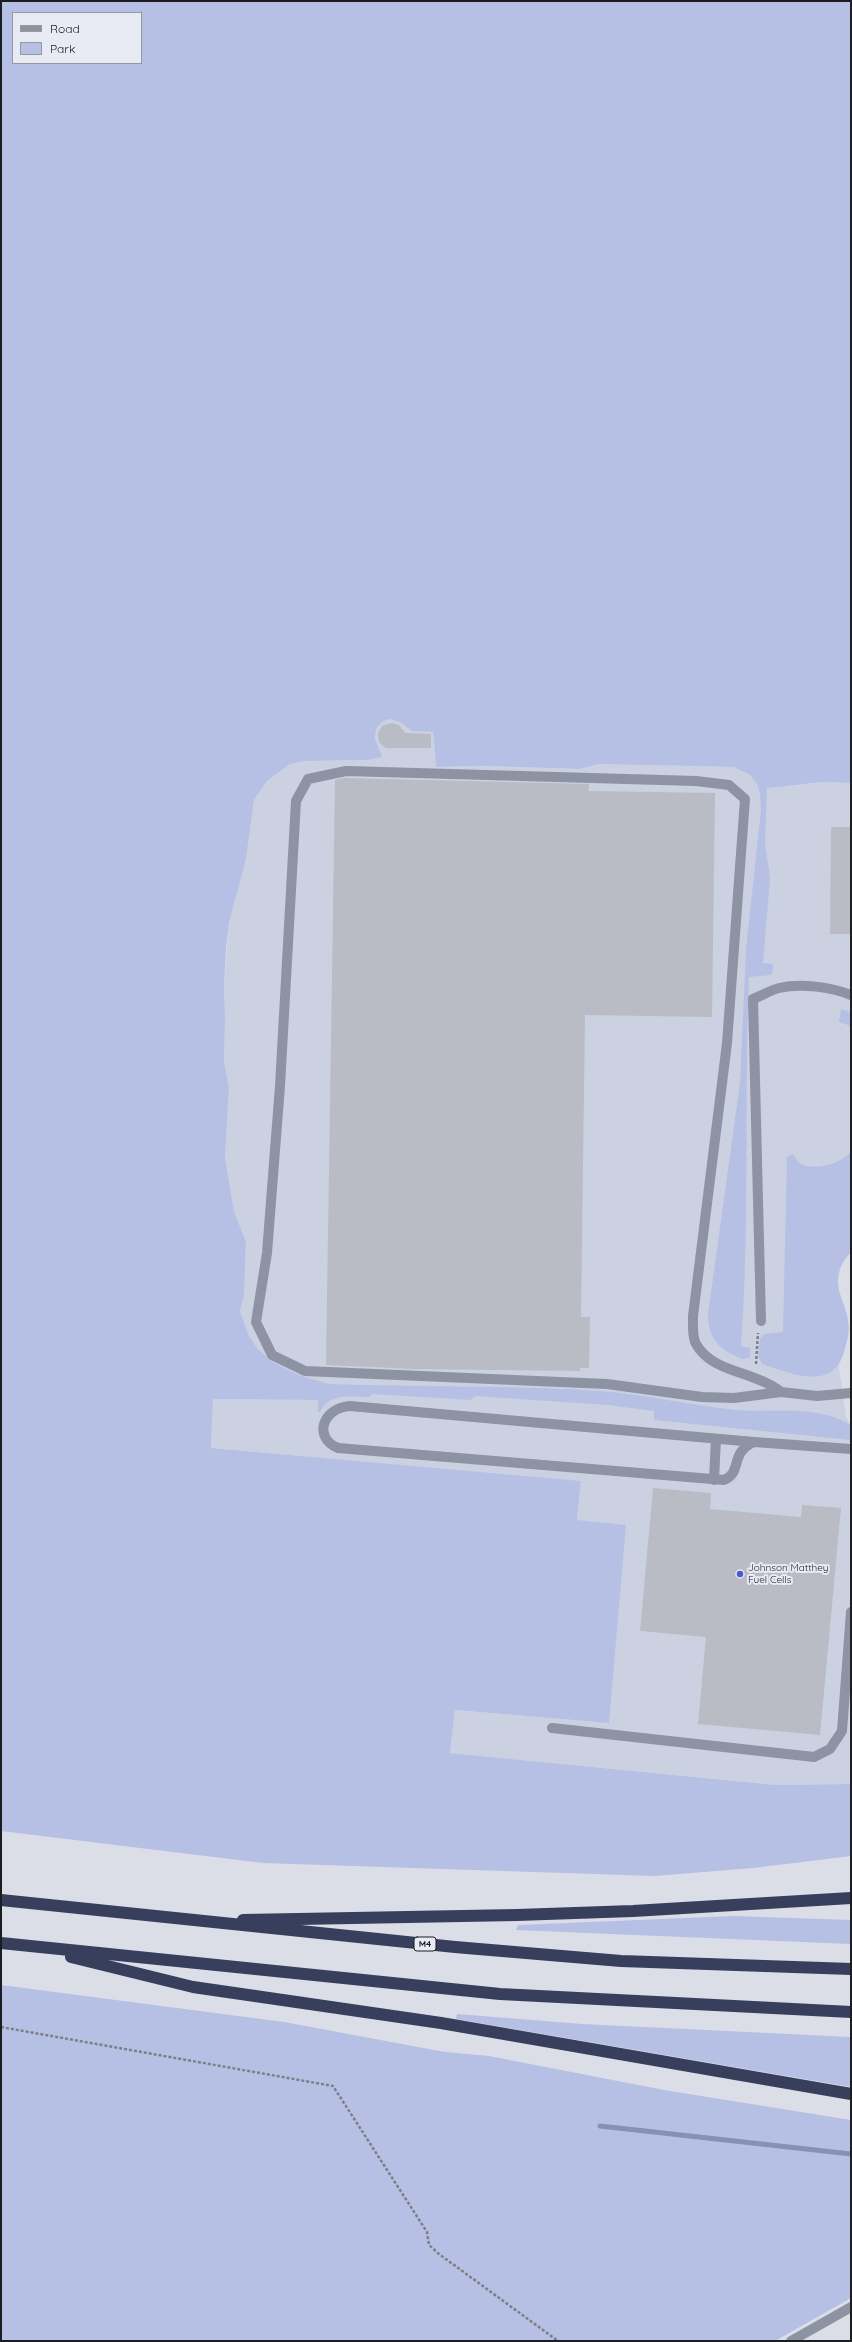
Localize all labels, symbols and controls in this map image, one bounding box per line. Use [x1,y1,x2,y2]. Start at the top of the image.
legend [12,12,142,64]
text: Road [50,21,80,36]
text: Park [50,41,75,56]
place label: Johnson Matthey Fuel Cells [748,1562,829,1586]
marker: Johnson Matthey Fuel Cells [735,1569,745,1579]
road number: M4 [414,1937,436,1951]

